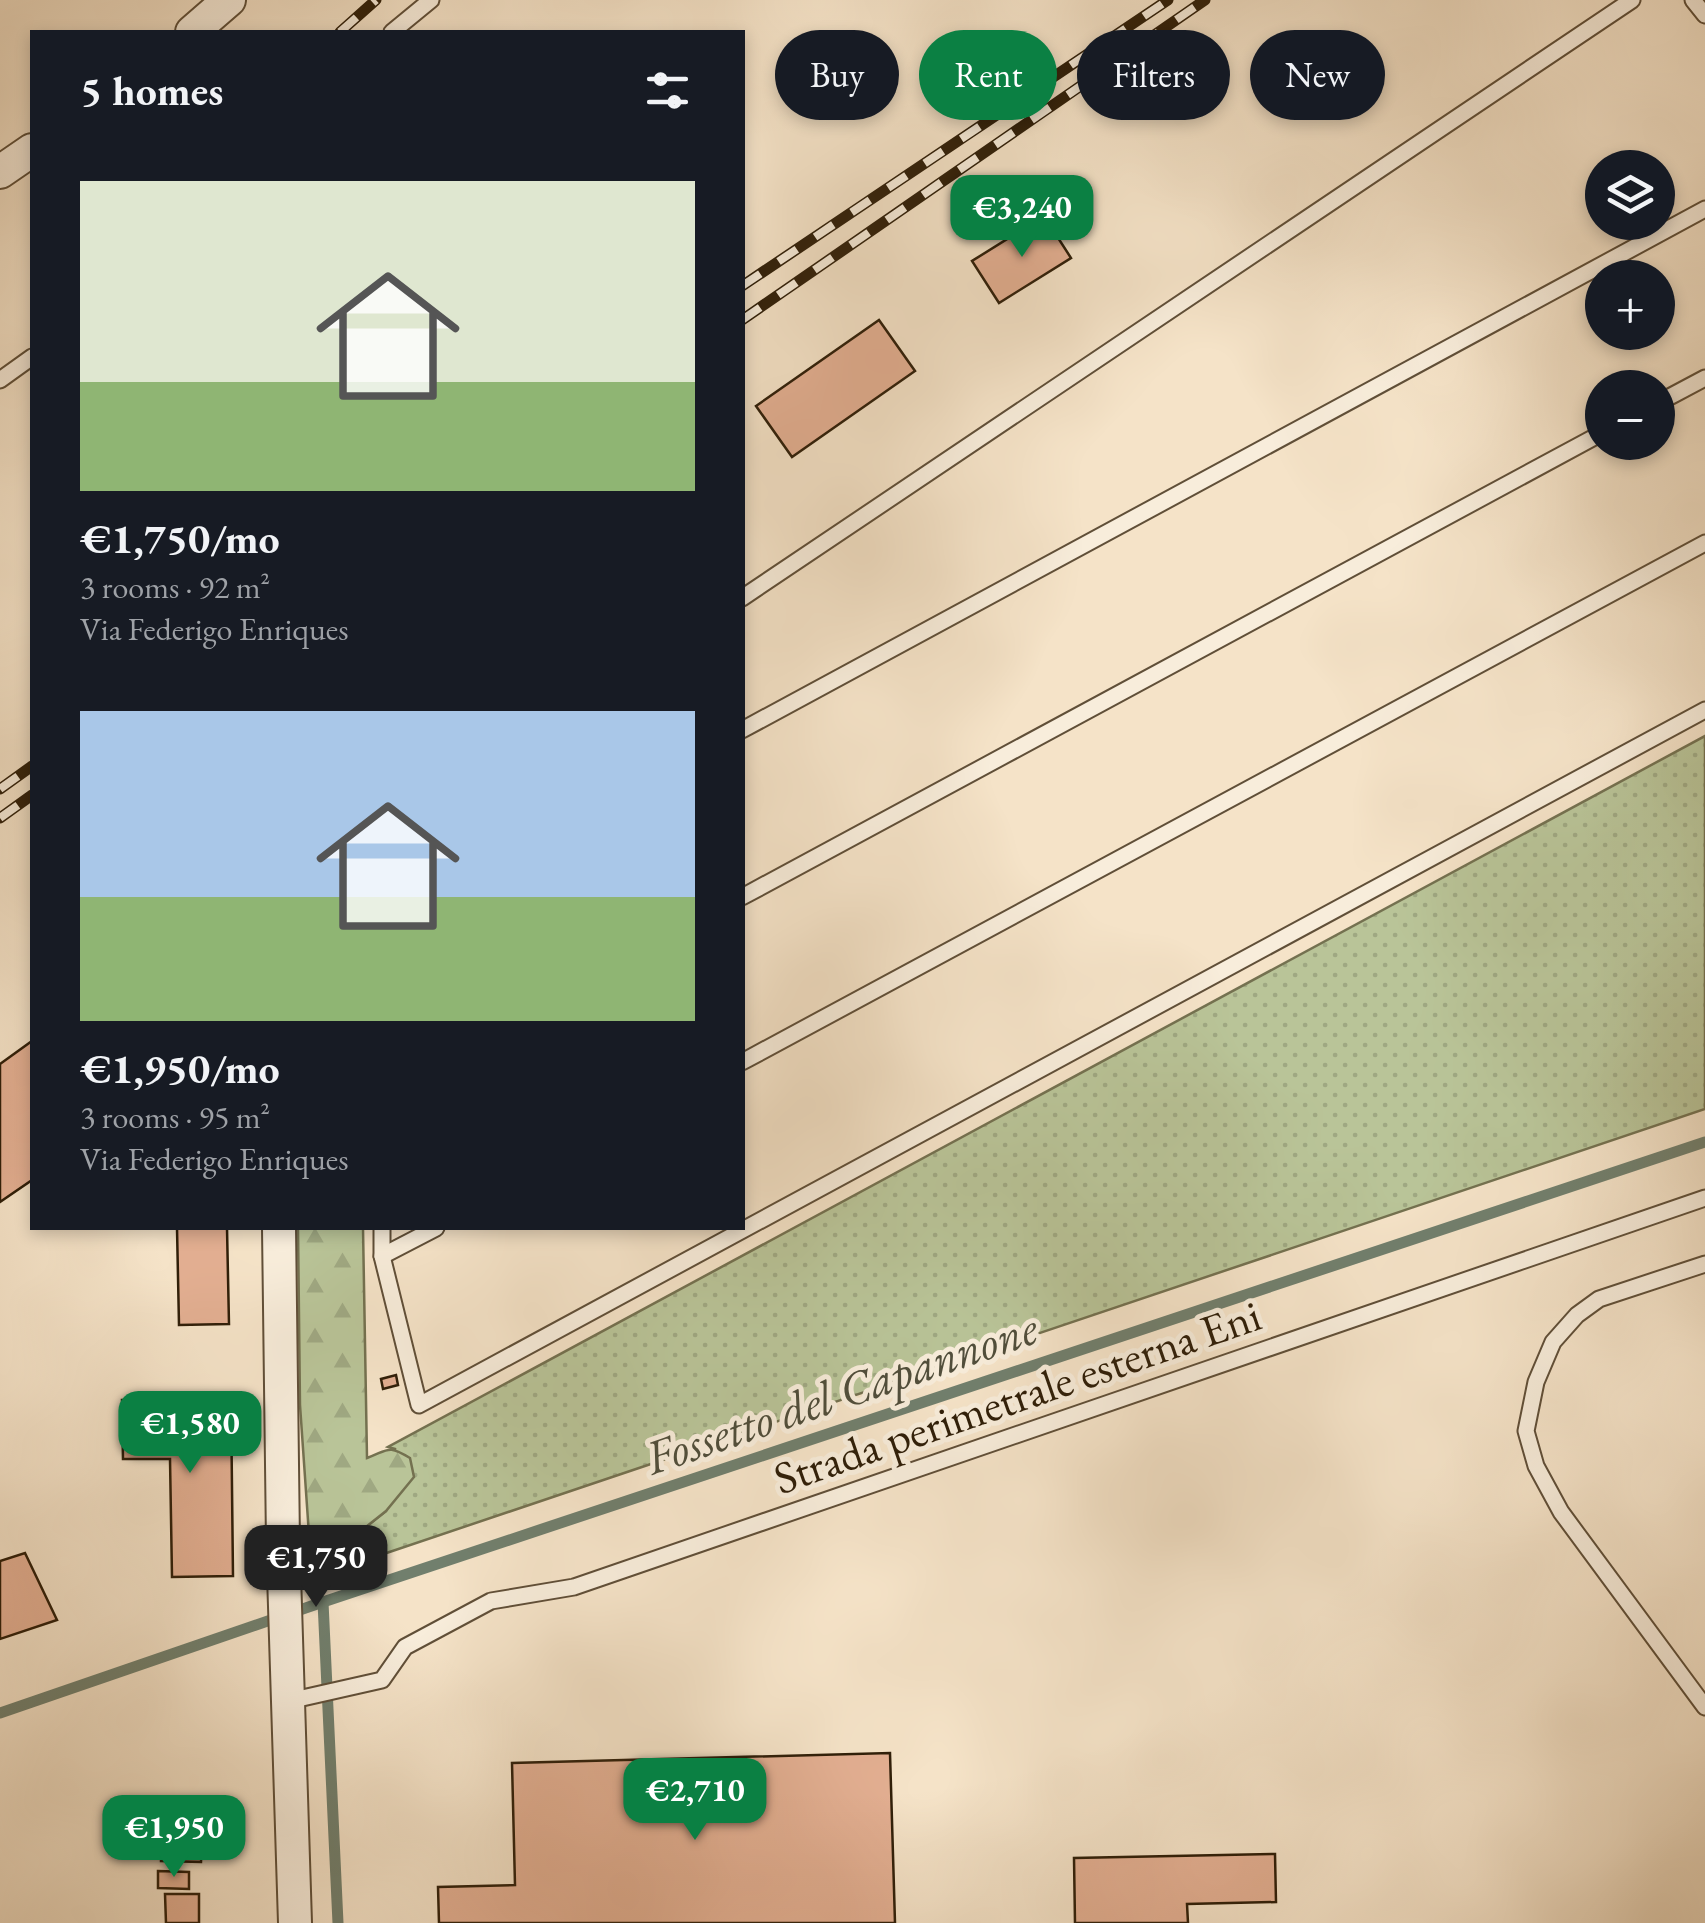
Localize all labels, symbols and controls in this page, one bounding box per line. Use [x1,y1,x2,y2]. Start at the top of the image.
chip: Buy [775,30,899,120]
chip: Rent [919,30,1057,120]
chip: Filters [1077,30,1230,120]
chip: New [1250,30,1385,120]
text: 5 homes [80,63,223,118]
icon: filters [640,63,695,118]
map controls [1585,150,1675,460]
button: layers [1585,150,1675,240]
pin: €3,240 [941,175,1103,260]
text: €3,240 [972,186,1072,228]
icon: home [298,246,478,426]
button: + [1585,260,1675,350]
button: − [1585,370,1675,460]
text: €1,750/mo [80,511,280,566]
text: 3 rooms · 92 m² [80,566,270,608]
text: Via Federigo Enriques [80,608,349,650]
icon: home [298,776,478,956]
text: €1,950/mo [80,1041,280,1096]
text: 3 rooms · 95 m² [80,1096,270,1138]
text: Via Federigo Enriques [80,1138,349,1180]
street label: Strada perimetrale esterna Eni [766,1285,1268,1507]
water label: Fossetto del Capannone [636,1296,1046,1489]
pin: €1,580 [109,1391,271,1476]
text: €1,580 [140,1402,240,1444]
pin: €1,750 [235,1525,397,1610]
text: €1,750 [266,1536,366,1578]
pin: €2,710 [614,1758,776,1843]
text: €2,710 [645,1769,745,1811]
pin: €1,950 [93,1795,255,1880]
text: €1,950 [124,1806,224,1848]

